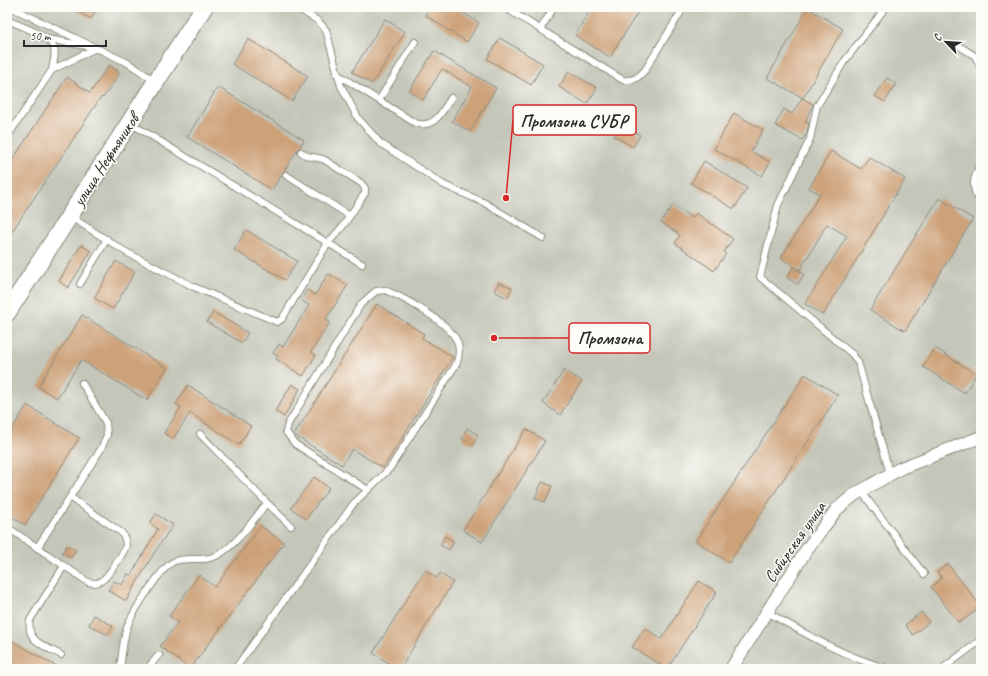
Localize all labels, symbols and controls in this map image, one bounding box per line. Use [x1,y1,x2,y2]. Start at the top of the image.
scale bar [24,22,106,48]
north arrow [926,22,966,62]
text: 50 m [30,28,52,44]
text: С [929,31,945,43]
callout: Промзона СУБР [513,105,636,135]
street label: улица Нефтяников [68,107,146,211]
text: Промзона СУБР [520,110,630,132]
callout: Промзона [569,323,650,353]
text: Промзона [578,327,644,349]
street label: Сибирская улица [759,496,832,587]

